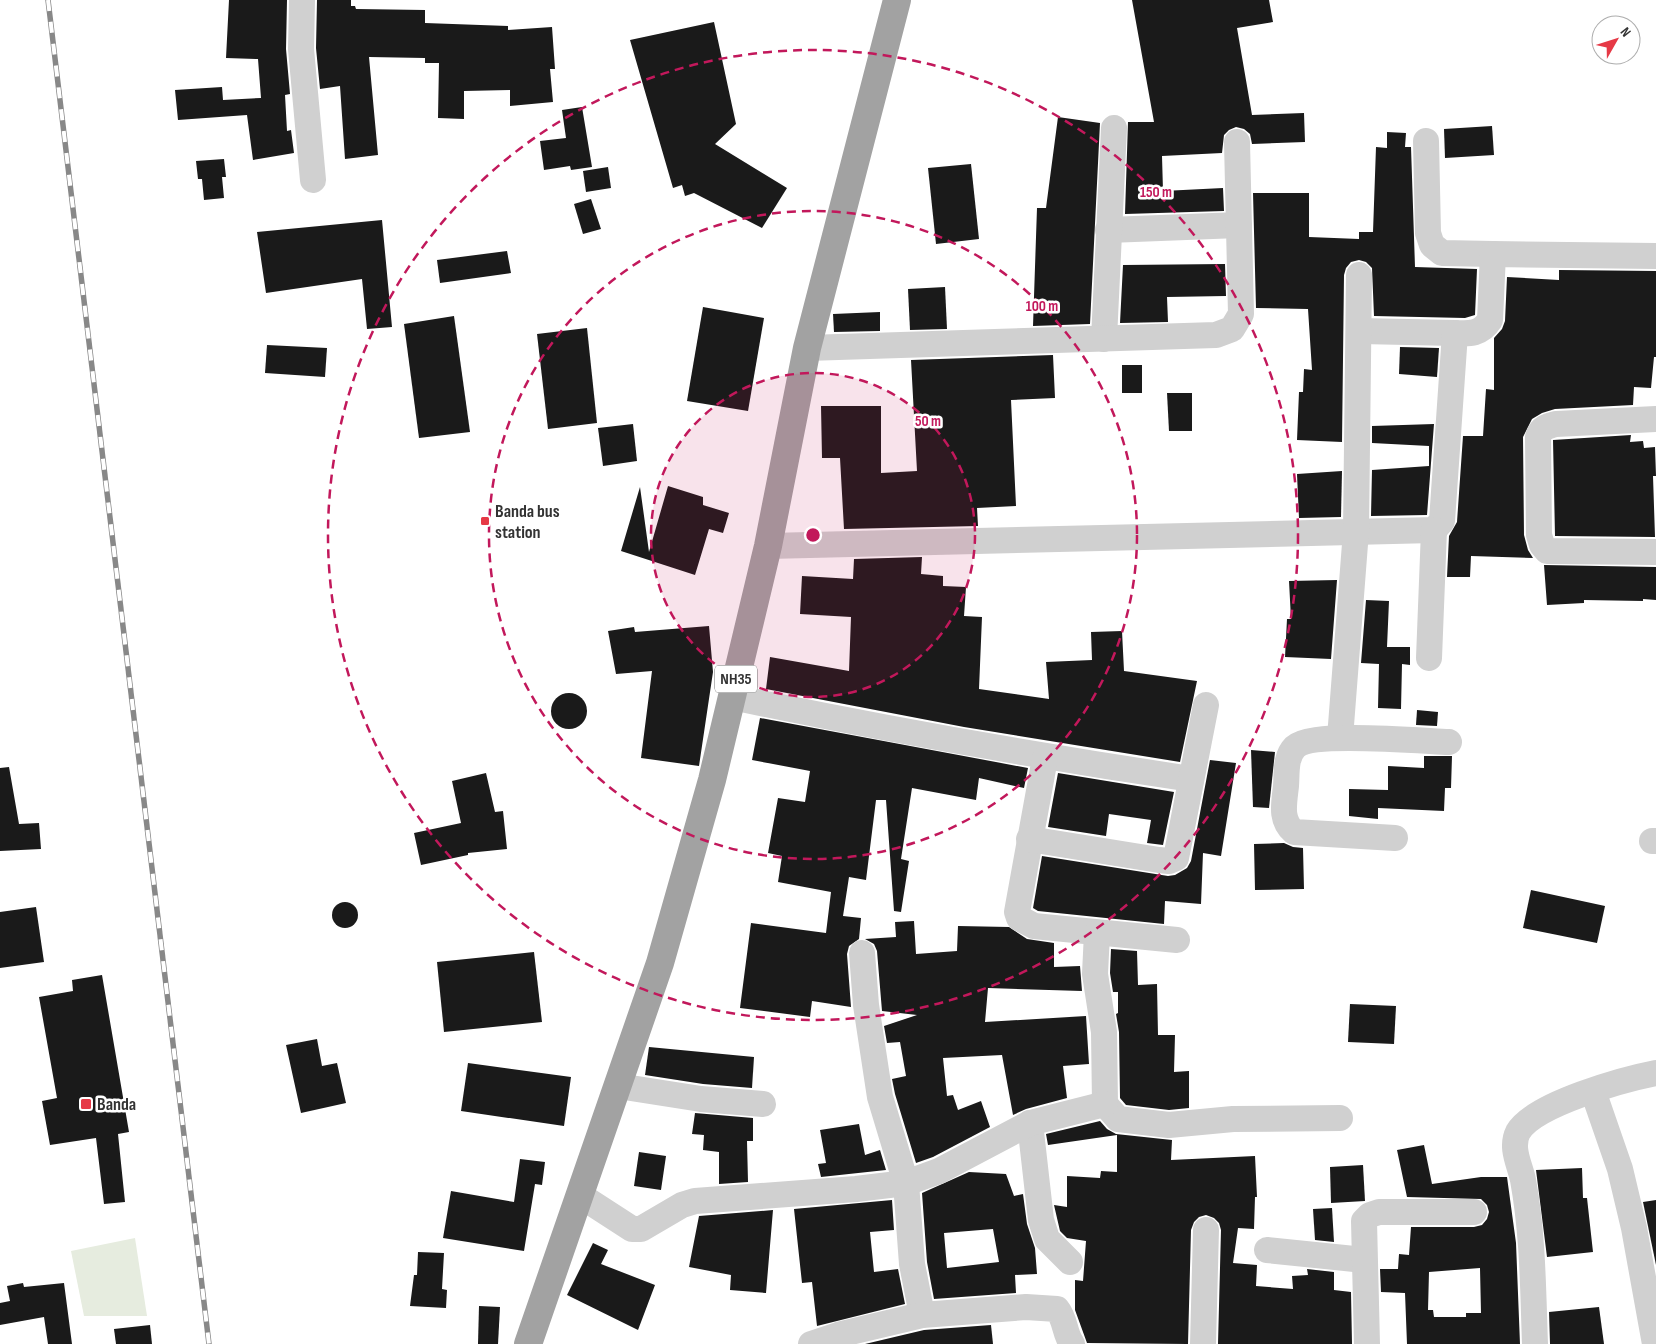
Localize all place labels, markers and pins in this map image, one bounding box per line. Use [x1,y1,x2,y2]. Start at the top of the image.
place label: Banda bus station [495,501,560,543]
marker: Banda bus station [479,515,491,527]
centre of rings [804,526,822,544]
place label: Banda [97,1094,136,1115]
marker: Banda [79,1097,93,1111]

